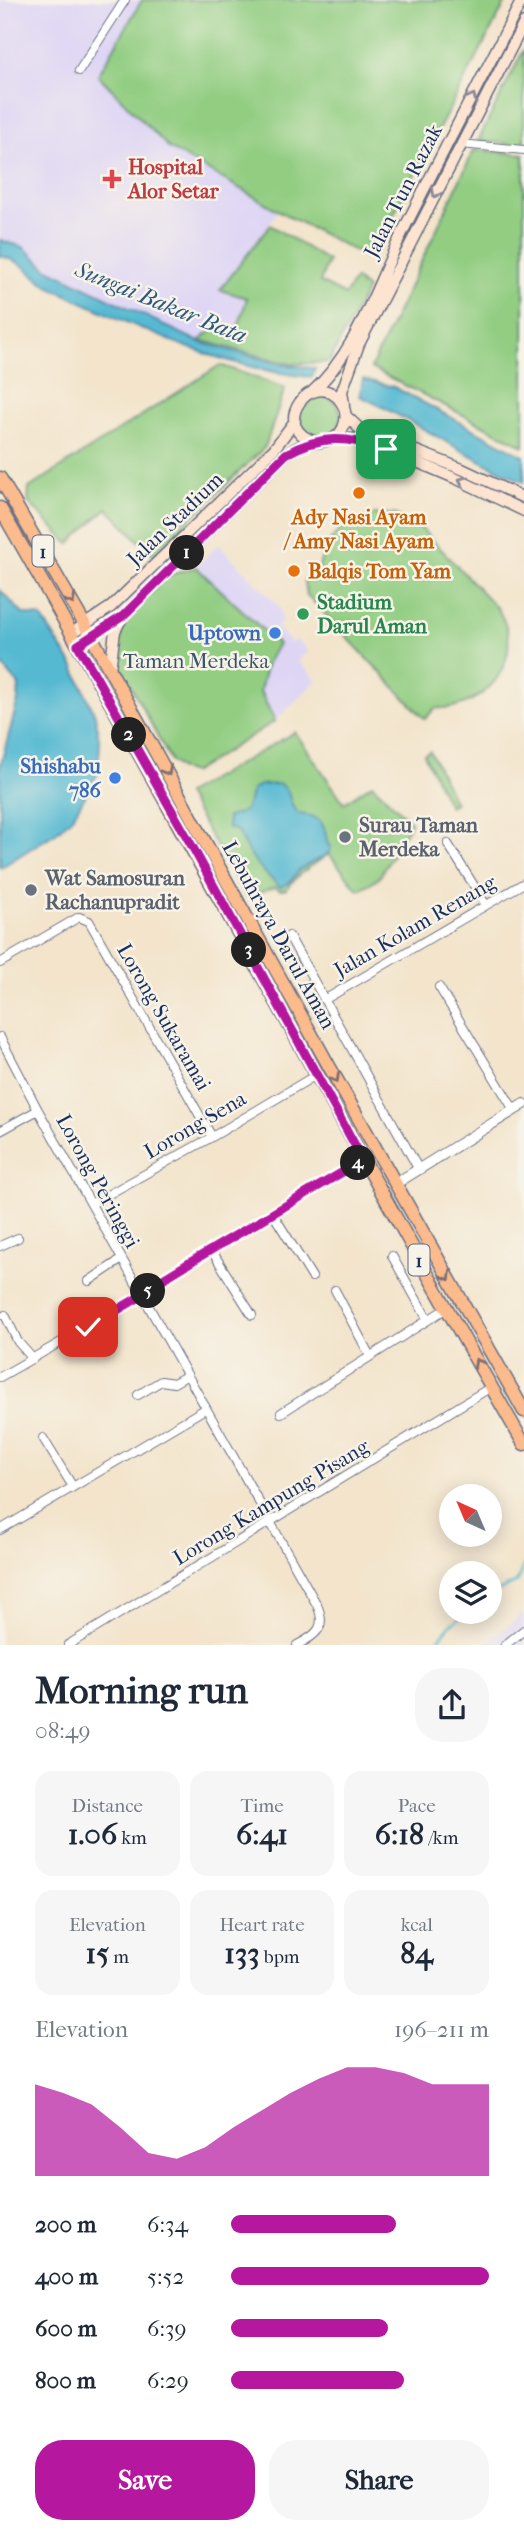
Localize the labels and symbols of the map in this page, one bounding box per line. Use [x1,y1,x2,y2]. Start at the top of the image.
one-way arrow [463,93,477,105]
street label: Jalan Tun Razak [358,120,447,264]
place label: Hospital Alor Setar [126,155,220,203]
marker: Hospital Alor Setar [102,169,122,189]
one-way arrow [430,185,444,198]
water label: Sungai Bakar Bata [70,255,250,349]
pin [356,419,416,479]
street label: Jalan Stadium [121,467,228,572]
one-way arrow [458,475,470,489]
marker: Ady Nasi Ayam / Amy Nasi Ayam [351,485,367,501]
place label: Ady Nasi Ayam / Amy Nasi Ayam [283,505,435,553]
road number: 1 [32,536,54,566]
pin: 1 [170,536,204,570]
place label: Balqis Tom Yam [308,559,451,583]
marker: Balqis Tom Yam [286,563,302,579]
place label: Stadium Darul Aman [317,590,428,638]
one-way arrow [63,593,76,606]
marker: Stadium Darul Aman [295,606,311,622]
place label: Uptown [187,621,262,645]
marker: Uptown [267,625,283,641]
park label: Taman Merdeka [123,649,269,673]
pin: 2 [111,718,146,752]
place label: Shishabu 786 [20,754,102,802]
one-way arrow [159,764,172,777]
marker: Shishabu 786 [107,770,123,786]
place label: Surau Taman Merdeka [358,813,479,861]
marker: Surau Taman Merdeka [337,829,353,845]
street label: Lebuhraya Darul Aman [217,837,341,1033]
place label: Wat Samosuran Rachanupradit [44,866,186,914]
street label: Jalan Kolam Renang [328,869,501,983]
marker: Wat Samosuran Rachanupradit [23,882,39,898]
pin: 3 [232,932,266,968]
street label: Lorong Sukaramai [112,939,216,1095]
one-way arrow [327,1071,340,1083]
street label: Lorong Sena [140,1086,250,1164]
street label: Lorong Peringgi [51,1110,145,1252]
pin: 4 [340,1146,376,1180]
road number: 1 [408,1244,430,1276]
one-way arrow [439,1269,452,1281]
pin: 5 [130,1274,166,1308]
pin [58,1297,118,1357]
one-way arrow [473,1358,486,1371]
street label: Lorong Kampung Pisang [169,1434,374,1570]
north arrow [439,1484,502,1547]

